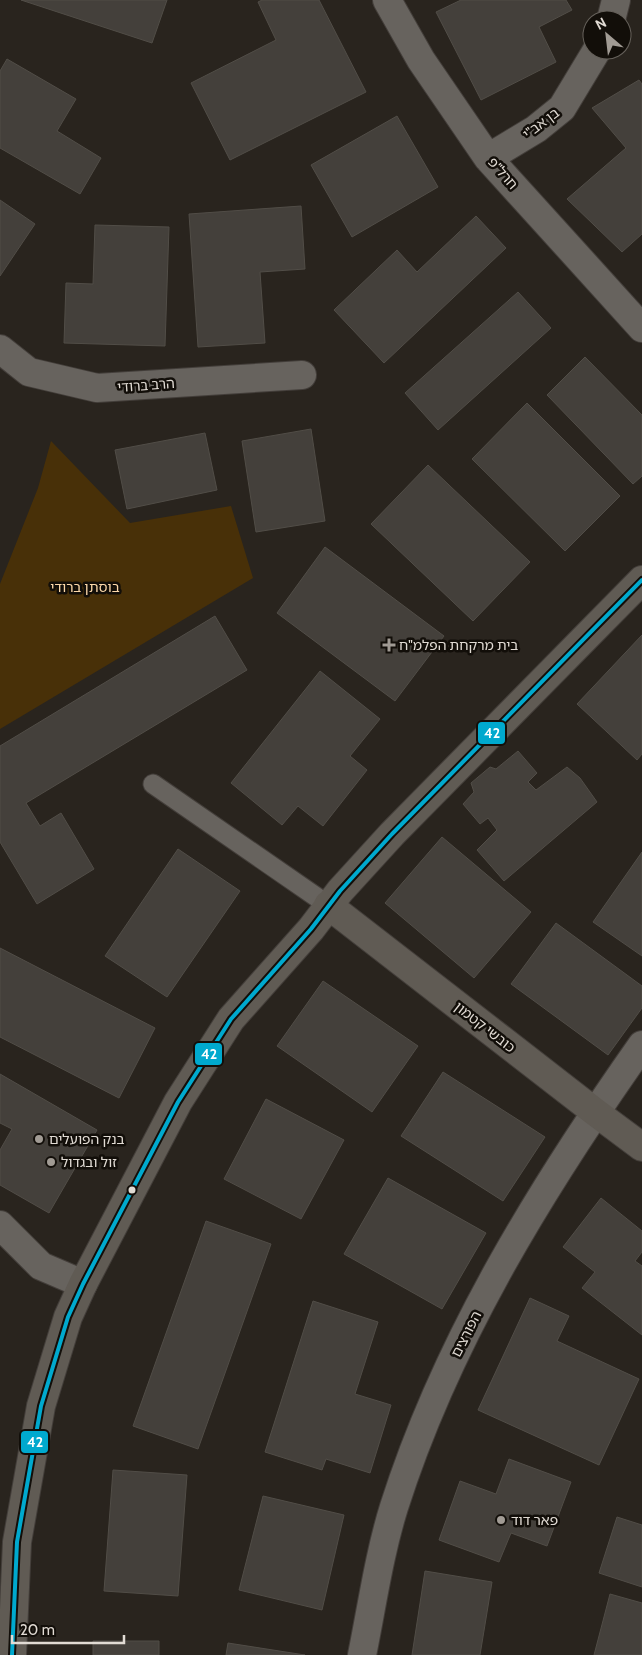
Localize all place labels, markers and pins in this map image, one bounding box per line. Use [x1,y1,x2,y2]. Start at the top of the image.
place label: בית מרקחת הפלמ"ח [399,636,518,654]
marker: בית מרקחת הפלמ"ח [383,639,395,651]
place label: בנק הפועלים [49,1130,125,1148]
marker: בנק הפועלים [33,1133,45,1145]
place label: זול ובגדול [61,1153,117,1171]
marker: זול ובגדול [45,1156,57,1168]
unlabelled marker [127,1185,137,1195]
place label: פאר דוד [511,1511,558,1529]
marker: פאר דוד [495,1514,507,1526]

